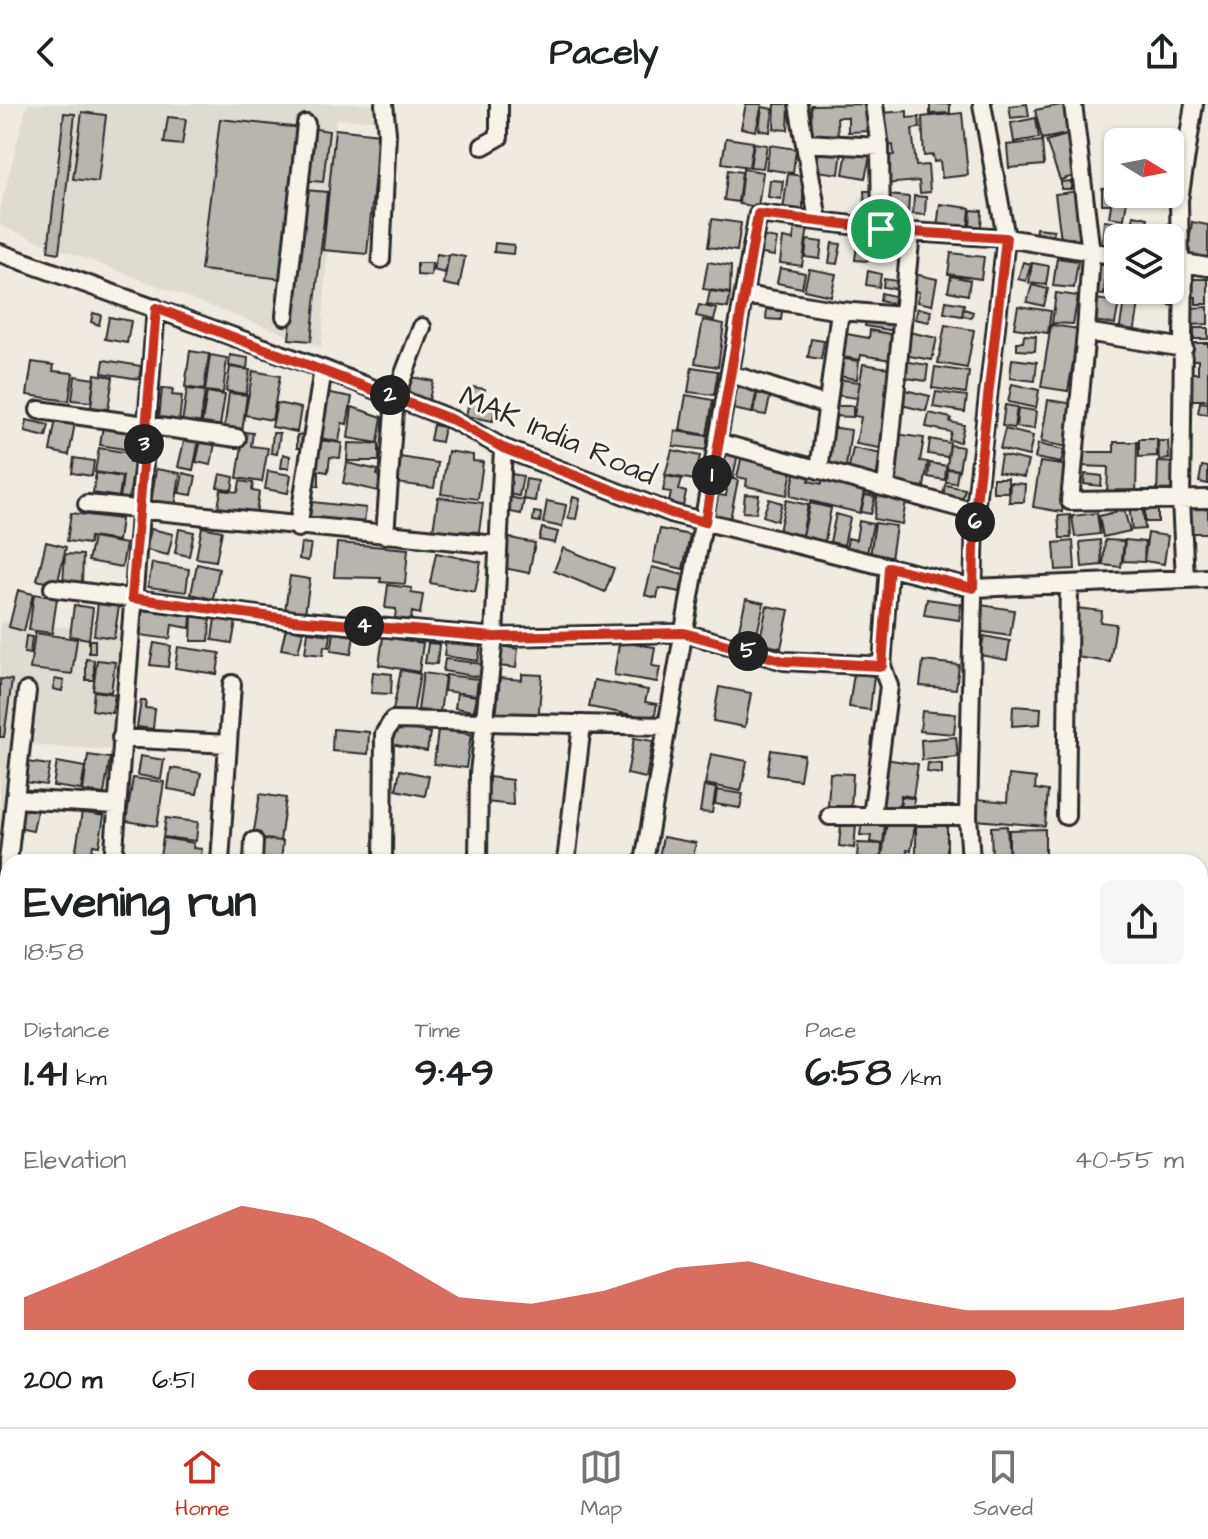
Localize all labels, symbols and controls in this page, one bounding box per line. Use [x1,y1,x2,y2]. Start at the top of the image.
text: Pacely [550,27,658,78]
icon: back [24,30,68,74]
icon: share [1140,30,1184,74]
north arrow [1104,128,1184,208]
map controls [1104,128,1184,304]
pin [847,195,915,263]
icon: arrive [859,207,903,251]
button: layers [1104,224,1184,304]
pin: 2 [370,375,410,415]
street label: MAK India Road [453,376,662,496]
text: 2 [384,379,396,410]
pin: 3 [124,424,164,464]
text: 3 [138,428,150,459]
pin: 1 [692,455,732,495]
text: 1 [711,459,713,490]
pin: 6 [955,502,995,542]
text: 6 [968,506,982,537]
pin: 4 [344,606,384,646]
text: 4 [357,610,371,641]
pin: 5 [728,631,768,671]
text: 5 [740,635,756,666]
text: Evening run [24,873,256,934]
button: share [1100,880,1184,964]
text: 18:58 [24,934,84,970]
text: Distance [24,1015,110,1046]
text: Time [415,1015,461,1046]
text: Pace [805,1015,856,1046]
text: 1.41 [24,1046,67,1101]
text: 9:49 [415,1046,494,1101]
text: 6:58 [805,1046,891,1101]
text: km [67,1063,107,1094]
text: /km [891,1063,941,1094]
text: Elevation [24,1142,126,1178]
text: 40–55 m [1074,1142,1184,1178]
text: 200 m [24,1362,102,1398]
text: 6:51 [152,1362,194,1398]
tab: Home [175,1445,230,1524]
tab: Map [579,1445,623,1524]
tab: Saved [973,1445,1033,1524]

